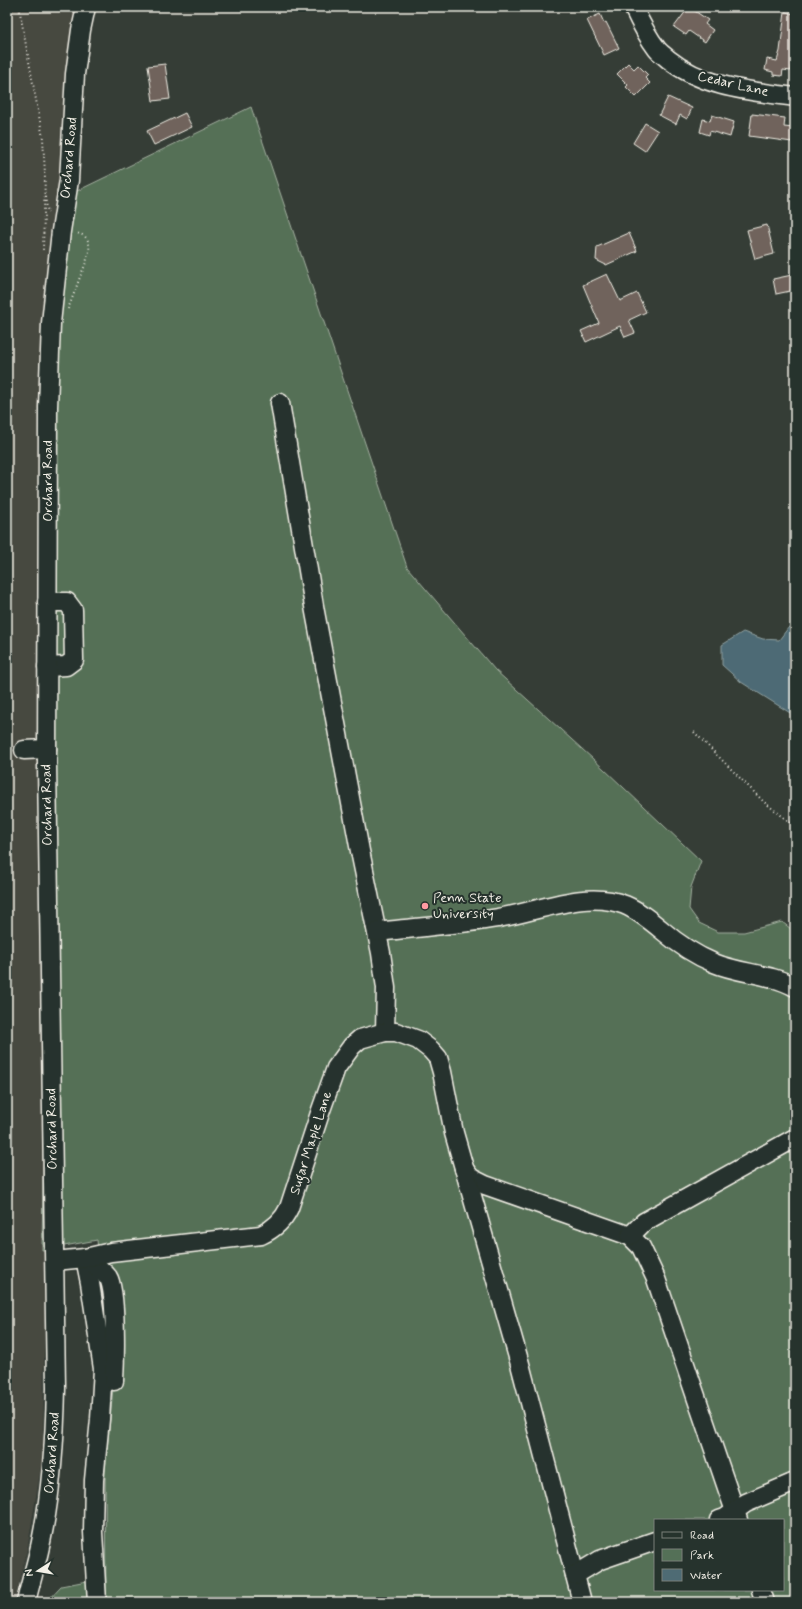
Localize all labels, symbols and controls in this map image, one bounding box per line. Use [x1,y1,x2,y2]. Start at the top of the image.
street label: Cedar Lane [696,67,771,101]
street label: Orchard Road [56,117,82,199]
street label: Orchard Road [39,440,57,522]
street label: Orchard Road [37,764,57,846]
place label: Penn State University [433,889,502,923]
marker: Penn State University [420,901,430,911]
street label: Orchard Road [42,1088,62,1170]
street label: Sugar Maple Lane [286,1089,338,1198]
street label: Orchard Road [40,1412,64,1494]
legend [654,1519,784,1591]
text: Road [690,1528,714,1544]
text: Park [690,1548,714,1564]
north arrow [18,1551,58,1591]
text: N [22,1568,37,1578]
text: Water [690,1568,722,1584]

